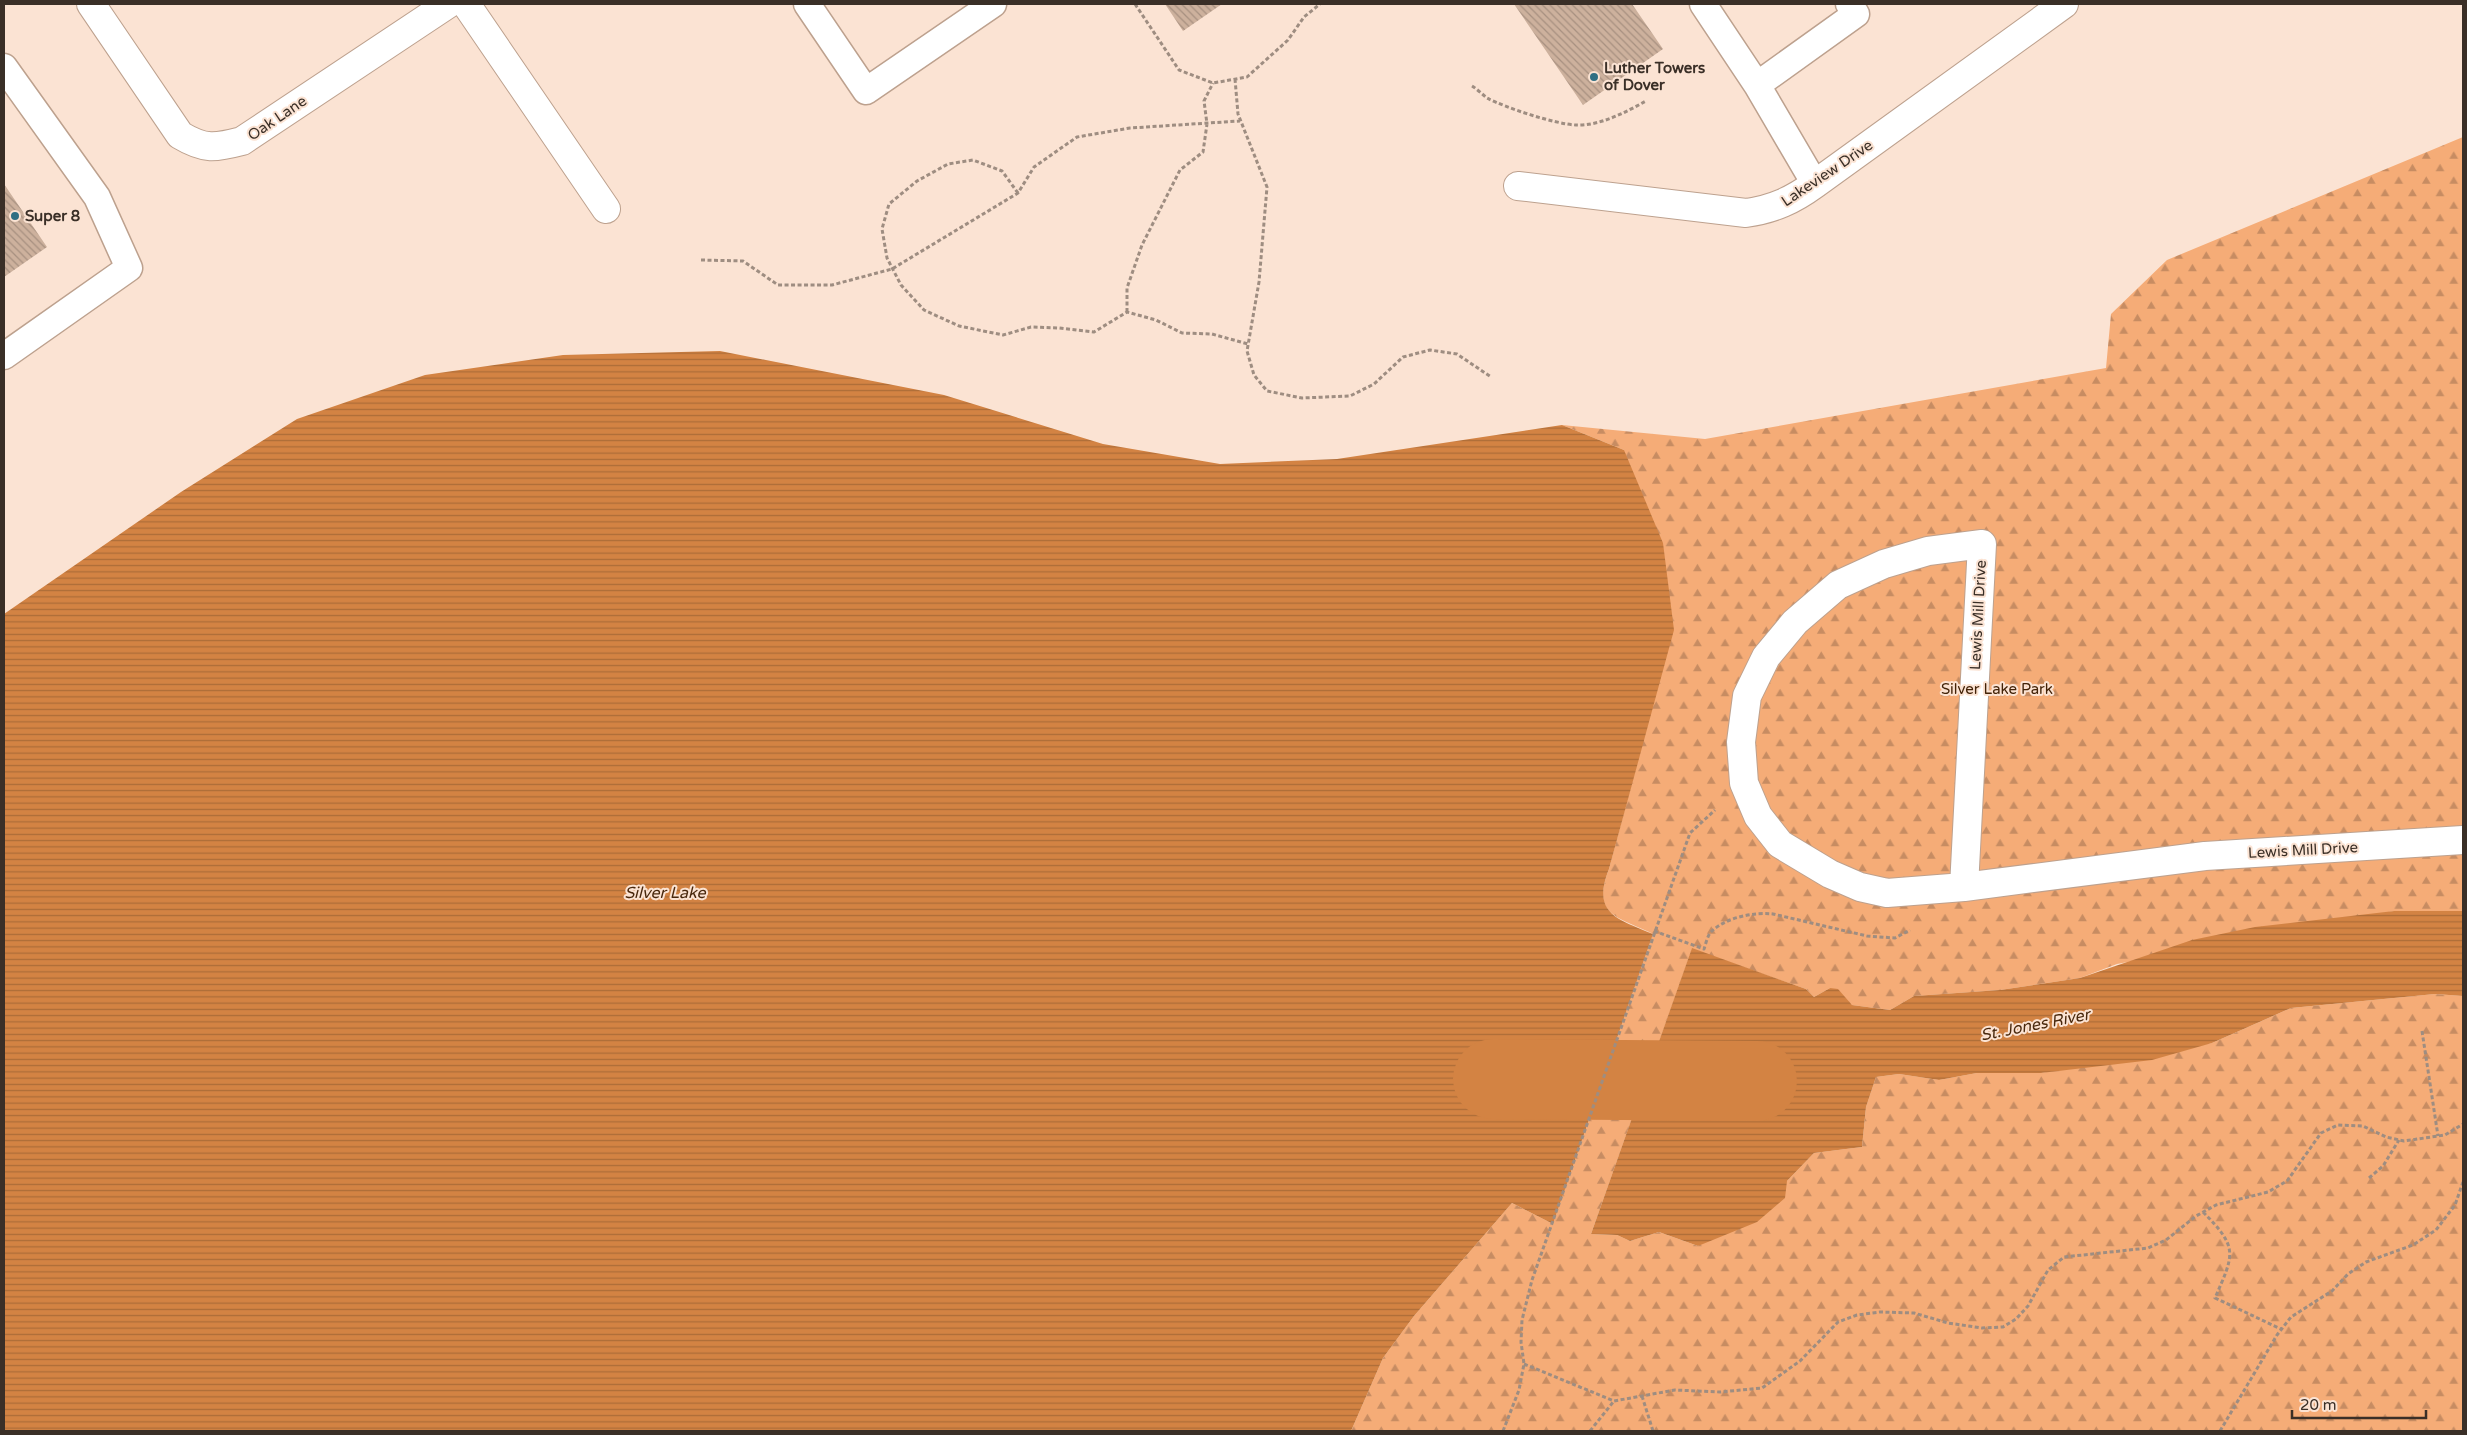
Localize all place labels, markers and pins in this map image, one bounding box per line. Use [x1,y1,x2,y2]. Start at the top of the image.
place label: Luther Towers of Dover [1604,59,1705,94]
marker: Luther Towers of Dover [1588,71,1600,83]
place label: Super 8 [25,207,81,226]
marker: Super 8 [9,210,21,222]

